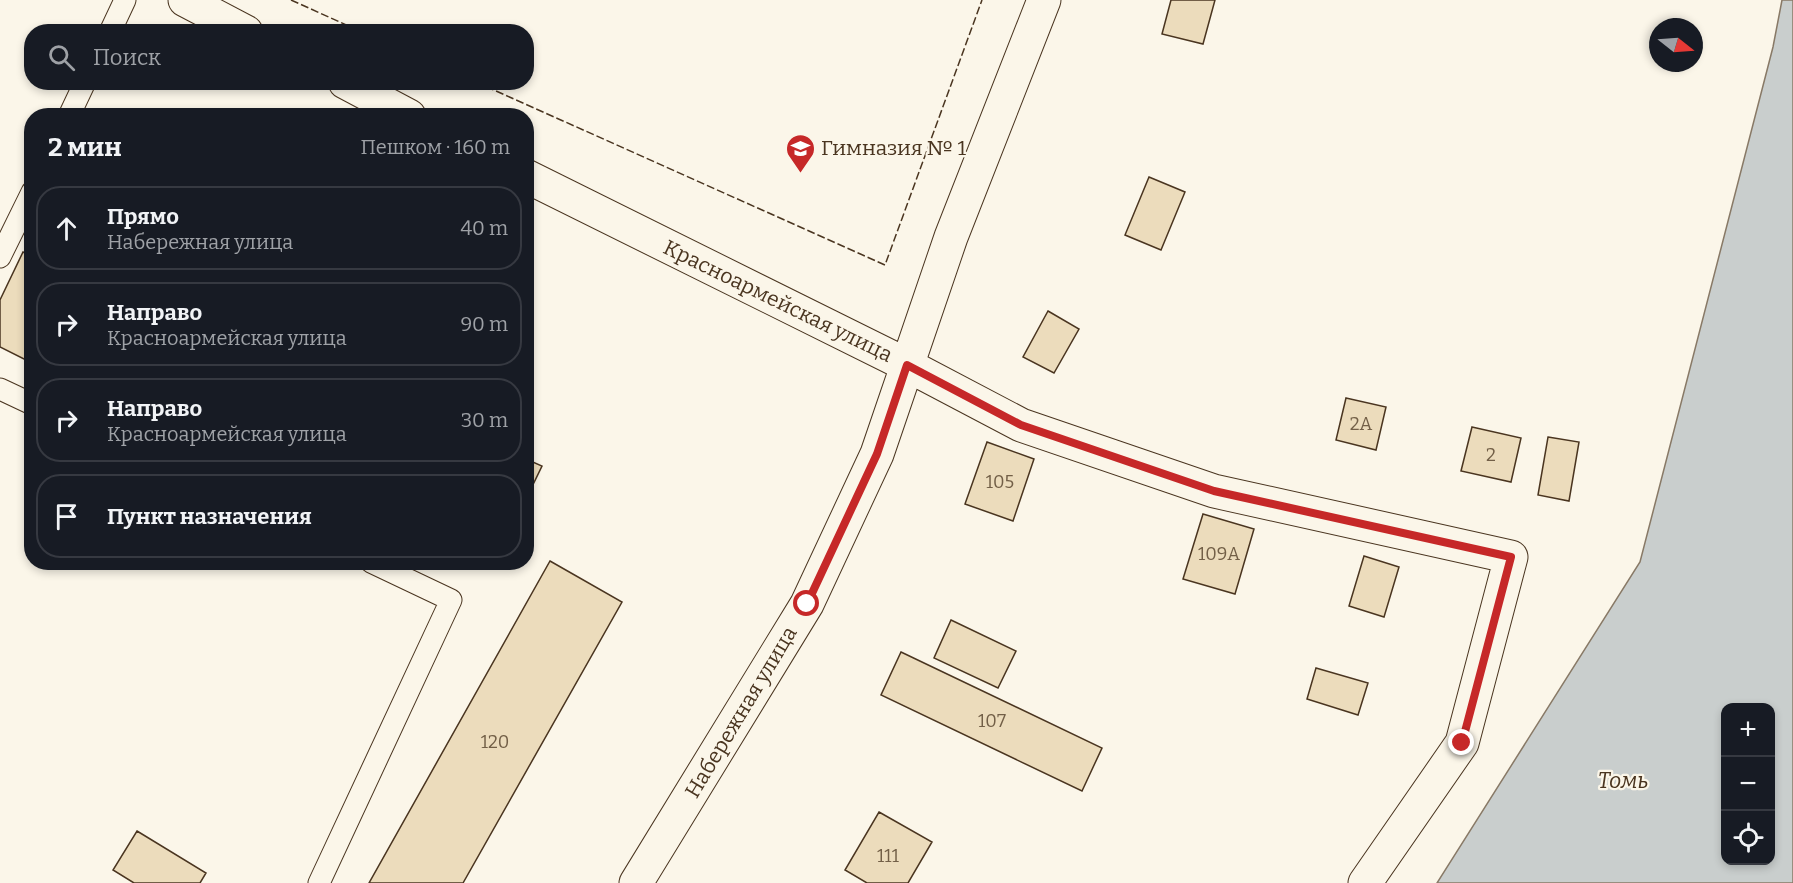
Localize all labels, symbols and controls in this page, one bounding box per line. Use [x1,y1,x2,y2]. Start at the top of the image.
north arrow [1649,18,1703,72]
search box [24,24,534,90]
icon: search [45,41,78,74]
text: Поиск [93,44,161,71]
text: 2 мин [48,132,122,163]
school or university icon: Гимназия № 1 [784,132,816,174]
text: Пешком · 160 m [361,135,510,159]
place label: Гимназия № 1 [821,135,966,161]
text: Прямо [107,203,179,230]
icon: ahead [50,212,83,245]
text: 40 m [460,216,508,240]
text: Набережная улица [107,230,293,254]
street label: Красноармейская улица [659,234,897,368]
text: Направо [107,299,202,326]
icon: right [50,308,83,341]
text: 90 m [460,312,508,336]
text: Красноармейская улица [107,326,347,350]
text: Направо [107,395,202,422]
icon: right [50,404,83,437]
text: 30 m [461,408,508,432]
house number: 2А [1350,413,1373,435]
text: Красноармейская улица [107,422,347,446]
house number: 2 [1486,444,1496,466]
house number: 105 [986,471,1014,493]
icon: arrive [50,500,83,533]
text: Пункт назначения [107,503,312,530]
house number: 109А [1198,543,1240,565]
route start [793,590,819,616]
street label: Набережная улица [679,621,803,803]
map controls [1721,703,1775,865]
button: + [1721,703,1775,757]
house number: 107 [978,710,1006,732]
route end [1448,729,1474,755]
house number: 120 [481,731,509,753]
button: − [1721,757,1775,811]
water label: Томь [1598,767,1648,794]
button: locate [1721,811,1775,865]
house number: 111 [877,845,900,867]

